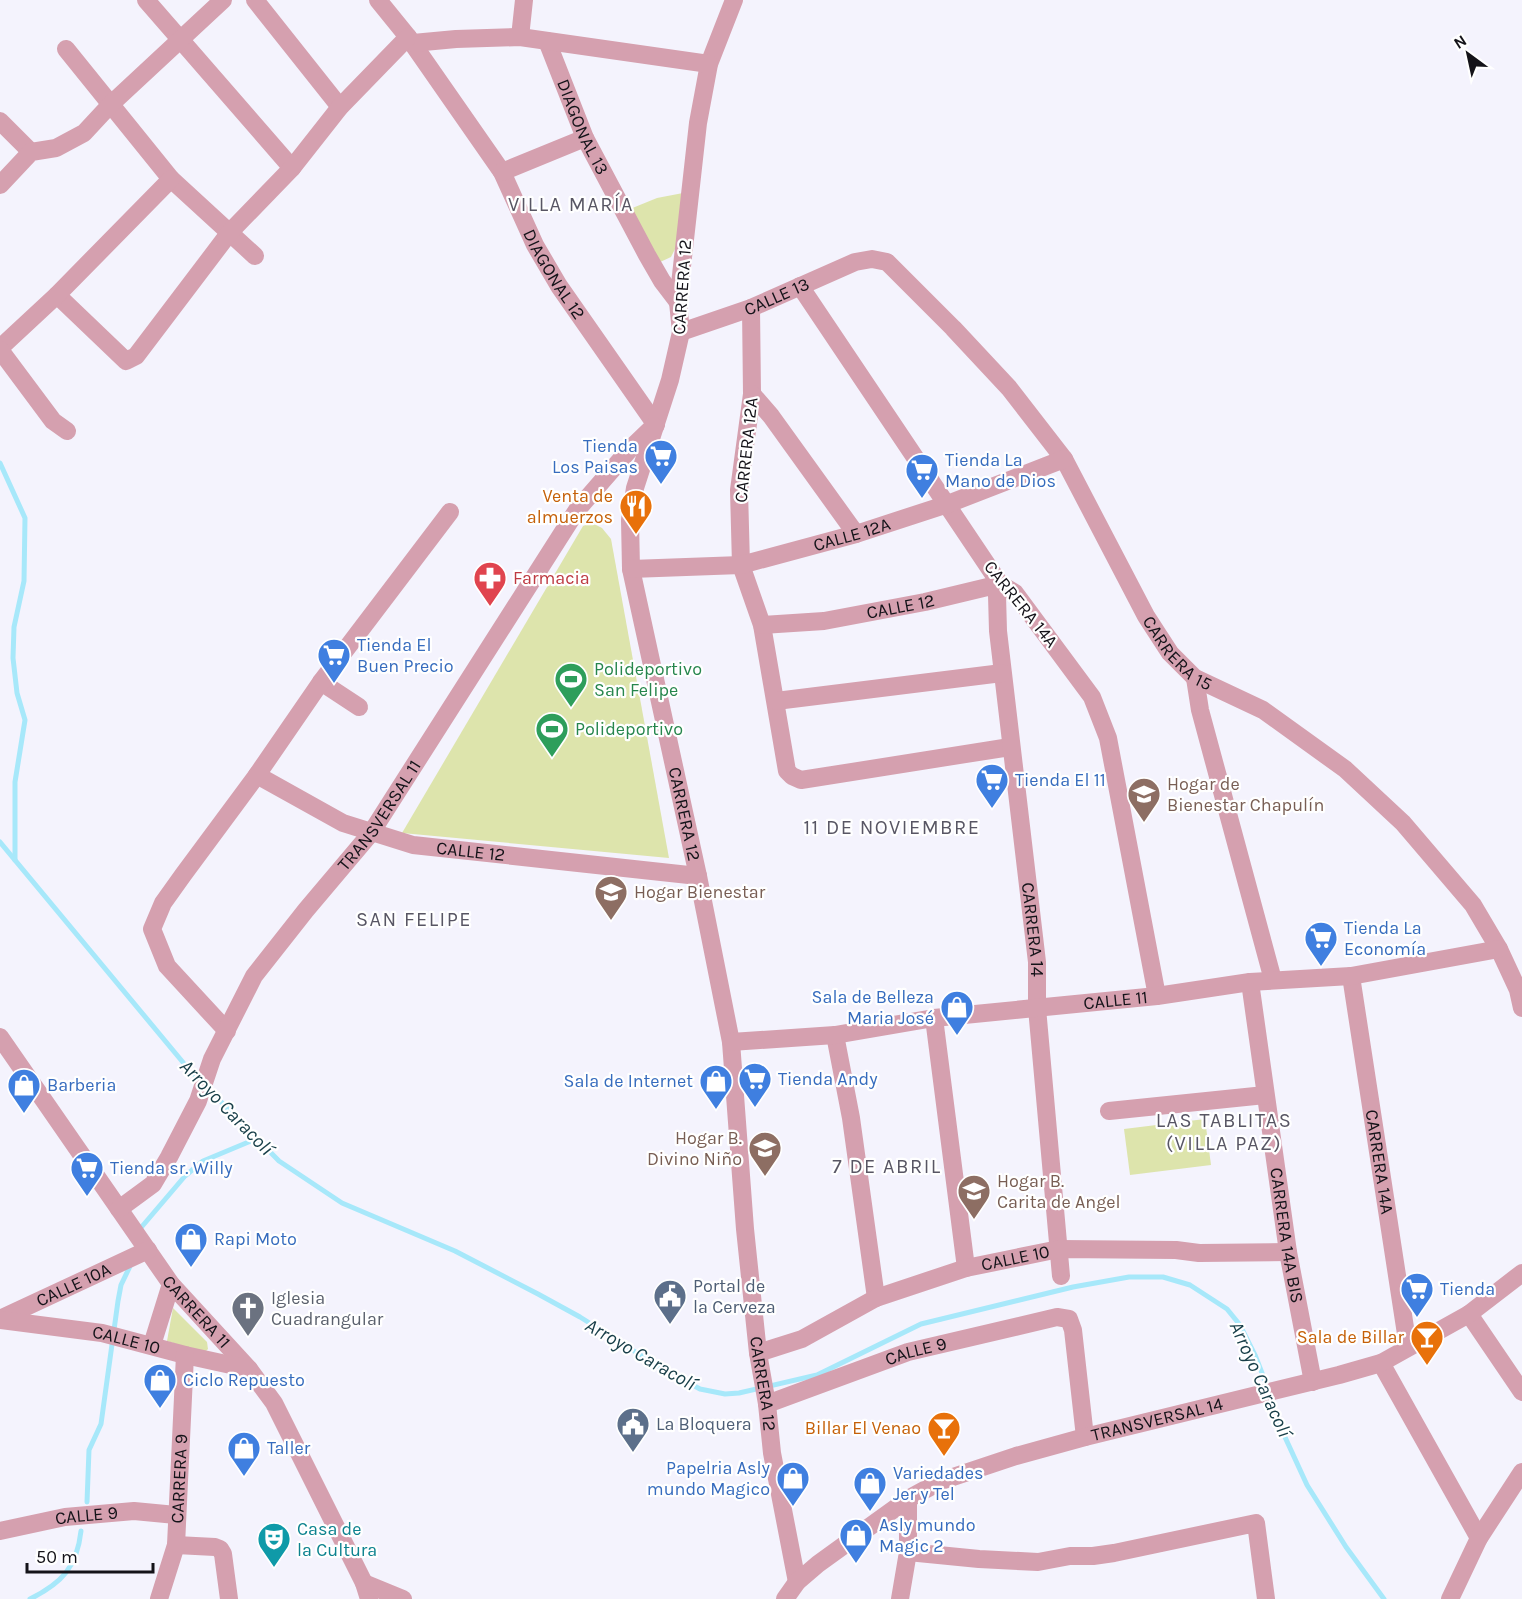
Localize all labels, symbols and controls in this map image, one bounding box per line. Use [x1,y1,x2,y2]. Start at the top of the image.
north arrow [1438,24,1498,84]
text: N [1450,31,1470,53]
street label: DIAGONAL 13 [552,76,613,179]
district label: VILLA MARÍA [508,192,634,216]
street label: DIAGONAL 12 [518,226,590,324]
street label: CARRERA 12 [668,239,696,335]
street label: CALLE 13 [741,273,813,321]
street label: CARRERA 12A [730,396,762,504]
place label: Tienda Los Paisas [552,435,638,478]
supermarket icon: Tienda Los Paisas [643,438,679,485]
place label: Tienda La Mano de Dios [945,449,1056,492]
supermarket icon: Tienda La Mano de Dios [904,452,940,499]
place label: Venta de almuerzos [527,485,613,528]
restaurant icon: Venta de almuerzos [618,488,654,535]
street label: CALLE 12A [811,513,893,556]
street label: CARRERA 14A [979,556,1063,652]
pharmacy icon: Farmacia [472,560,508,607]
place label: Farmacia [513,567,590,589]
street label: CALLE 12 [865,589,937,624]
street label: CARRERA 15 [1138,611,1216,695]
place label: Tienda El Buen Precio [357,634,454,677]
supermarket icon: Tienda El Buen Precio [316,637,352,684]
place label: Polideportivo San Felipe [594,658,702,701]
sports icon: Polideportivo San Felipe [553,661,589,708]
sports icon: Polideportivo [534,711,570,758]
place label: Polideportivo [575,718,683,740]
street label: TRANSVERSAL 11 [333,756,426,875]
supermarket icon: Tienda El 11 [974,762,1010,809]
street label: CARRERA 12 [664,765,705,863]
place label: Tienda El 11 [1015,769,1106,791]
place label: Hogar de Bienestar Chapulín [1167,773,1324,816]
school or university icon: Hogar de Bienestar Chapulín [1126,776,1162,823]
district label: 11 DE NOVIEMBRE [803,816,981,839]
street label: CALLE 12 [435,837,506,866]
school or university icon: Hogar Bienestar [593,874,629,921]
place label: Hogar Bienestar [634,881,766,903]
street label: CARRERA 14 [1017,881,1048,977]
district label: SAN FELIPE [356,908,472,931]
place label: Tienda La Economía [1344,917,1426,960]
supermarket icon: Tienda La Economía [1303,920,1339,967]
place label: Sala de Belleza Maria José [812,986,934,1029]
street label: CALLE 11 [1082,986,1149,1014]
shop icon: Sala de Belleza Maria José [939,989,975,1036]
water label: Arroyo Caracolí [175,1055,280,1162]
supermarket icon: Tienda Andy [737,1061,773,1108]
shop icon: Sala de Internet [698,1063,734,1110]
shop icon: Barberia [6,1067,42,1114]
place label: Tienda Andy [778,1068,878,1090]
place label: Sala de Internet [564,1070,693,1092]
place label: Barberia [47,1074,116,1096]
street label: CARRERA 14A [1361,1108,1398,1216]
district label: LAS TABLITAS (VILLA PAZ) [1156,1109,1292,1155]
place label: Hogar B. Divino Niño [647,1127,742,1170]
school or university icon: Hogar B. Divino Niño [747,1130,783,1177]
supermarket icon: Tienda sr. Willy [69,1150,105,1197]
district label: 7 DE ABRIL [832,1155,942,1178]
place label: Tienda sr. Willy [110,1157,233,1179]
street label: CARRERA 14A BIS [1265,1166,1309,1305]
place label: Hogar B. Carita de Angel [997,1170,1121,1213]
school or university icon: Hogar B. Carita de Angel [956,1173,992,1220]
shop icon: Rapi Moto [173,1221,209,1268]
place label: Rapi Moto [214,1228,297,1250]
street label: CALLE 10 [979,1240,1051,1276]
street label: CALLE 10A [33,1258,114,1312]
street label: CARRERA 11 [157,1271,235,1353]
supermarket icon: Tienda [1399,1271,1435,1318]
place label: Portal de la Cerveza [693,1275,776,1318]
public building icon: Portal de la Cerveza [652,1278,688,1325]
place label: Tienda [1440,1278,1495,1300]
place label: Iglesia Cuadrangular [271,1287,384,1330]
church icon: Iglesia Cuadrangular [230,1290,266,1337]
water label: Arroyo Caracolí [581,1313,703,1397]
water label: Arroyo Caracolí [1225,1318,1297,1443]
bar icon: Sala de Billar [1409,1319,1445,1366]
street label: CALLE 10 [91,1321,163,1359]
place label: Sala de Billar [1297,1326,1404,1348]
street label: CALLE 9 [882,1332,949,1371]
street label: CARRERA 12 [745,1335,781,1432]
shop icon: Ciclo Repuesto [142,1362,178,1409]
place label: Ciclo Repuesto [183,1369,305,1391]
street label: TRANSVERSAL 14 [1089,1393,1225,1446]
public building icon: La Bloquera [615,1406,651,1453]
bar icon: Billar El Venao [926,1410,962,1457]
place label: La Bloquera [656,1413,752,1435]
place label: Billar El Venao [805,1417,921,1439]
shop icon: Taller [226,1430,262,1477]
street label: CARRERA 9 [166,1433,192,1524]
place label: Taller [267,1437,311,1459]
place label: Papelria Asly mundo Magico [647,1457,771,1500]
shop icon: Papelria Asly mundo Magico [775,1460,811,1507]
place label: Variedades Jer y Tel [893,1462,984,1505]
shop icon: Variedades Jer y Tel [852,1465,888,1512]
street label: CALLE 9 [53,1501,119,1530]
place label: Asly mundo Magic 2 [879,1514,976,1557]
shop icon: Asly mundo Magic 2 [838,1517,874,1564]
place label: Casa de la Cultura [297,1518,377,1561]
theatre icon: Casa de la Cultura [256,1521,292,1568]
scale bar [27,1536,153,1574]
text: 50 m [36,1546,78,1568]

